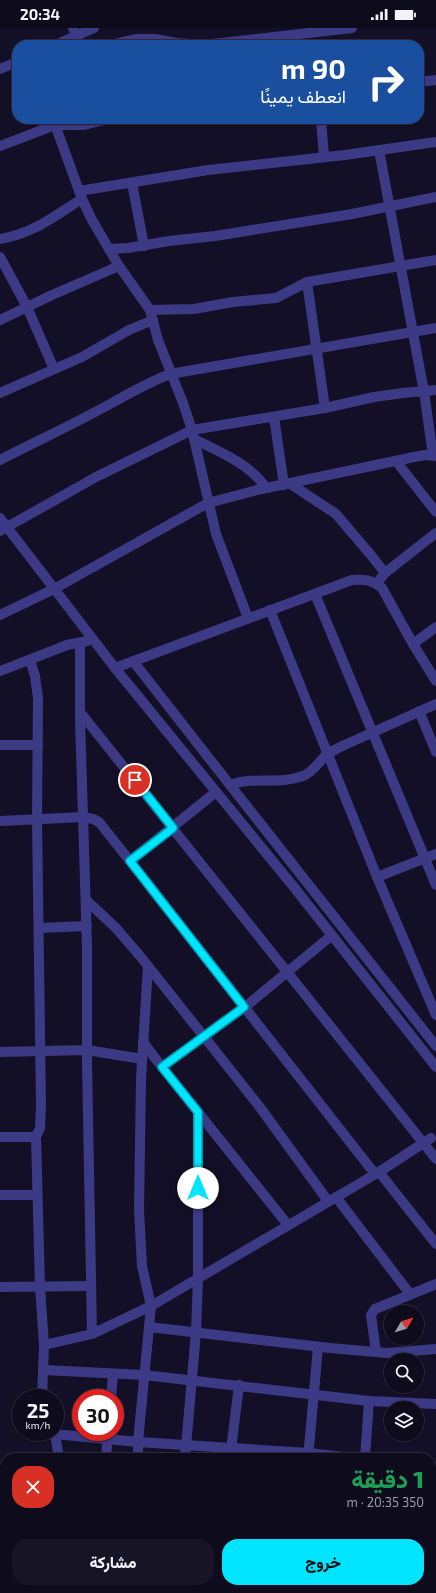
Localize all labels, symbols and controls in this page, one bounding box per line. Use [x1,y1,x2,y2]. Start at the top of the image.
text: 20:34 [20,5,60,23]
text: 90 m [281,51,346,85]
icon: right [360,56,412,108]
text: انعطف يمينًا [260,85,346,107]
pin [118,763,152,797]
icon: arrive [124,769,146,791]
position arrow [177,1167,219,1209]
north arrow [384,1305,424,1345]
map controls [384,1305,424,1441]
button: search [384,1353,424,1393]
speed limit sign: 30 [72,1389,124,1441]
text: 25 [27,1398,49,1422]
button: layers [384,1401,424,1441]
text: km/h [26,1419,50,1431]
text: 1 دقيقة [351,1464,424,1493]
button: close [12,1466,54,1508]
text: 350 m · 20:35 [346,1494,424,1510]
button: مشاركة [12,1539,214,1585]
button: خروج [222,1539,424,1585]

